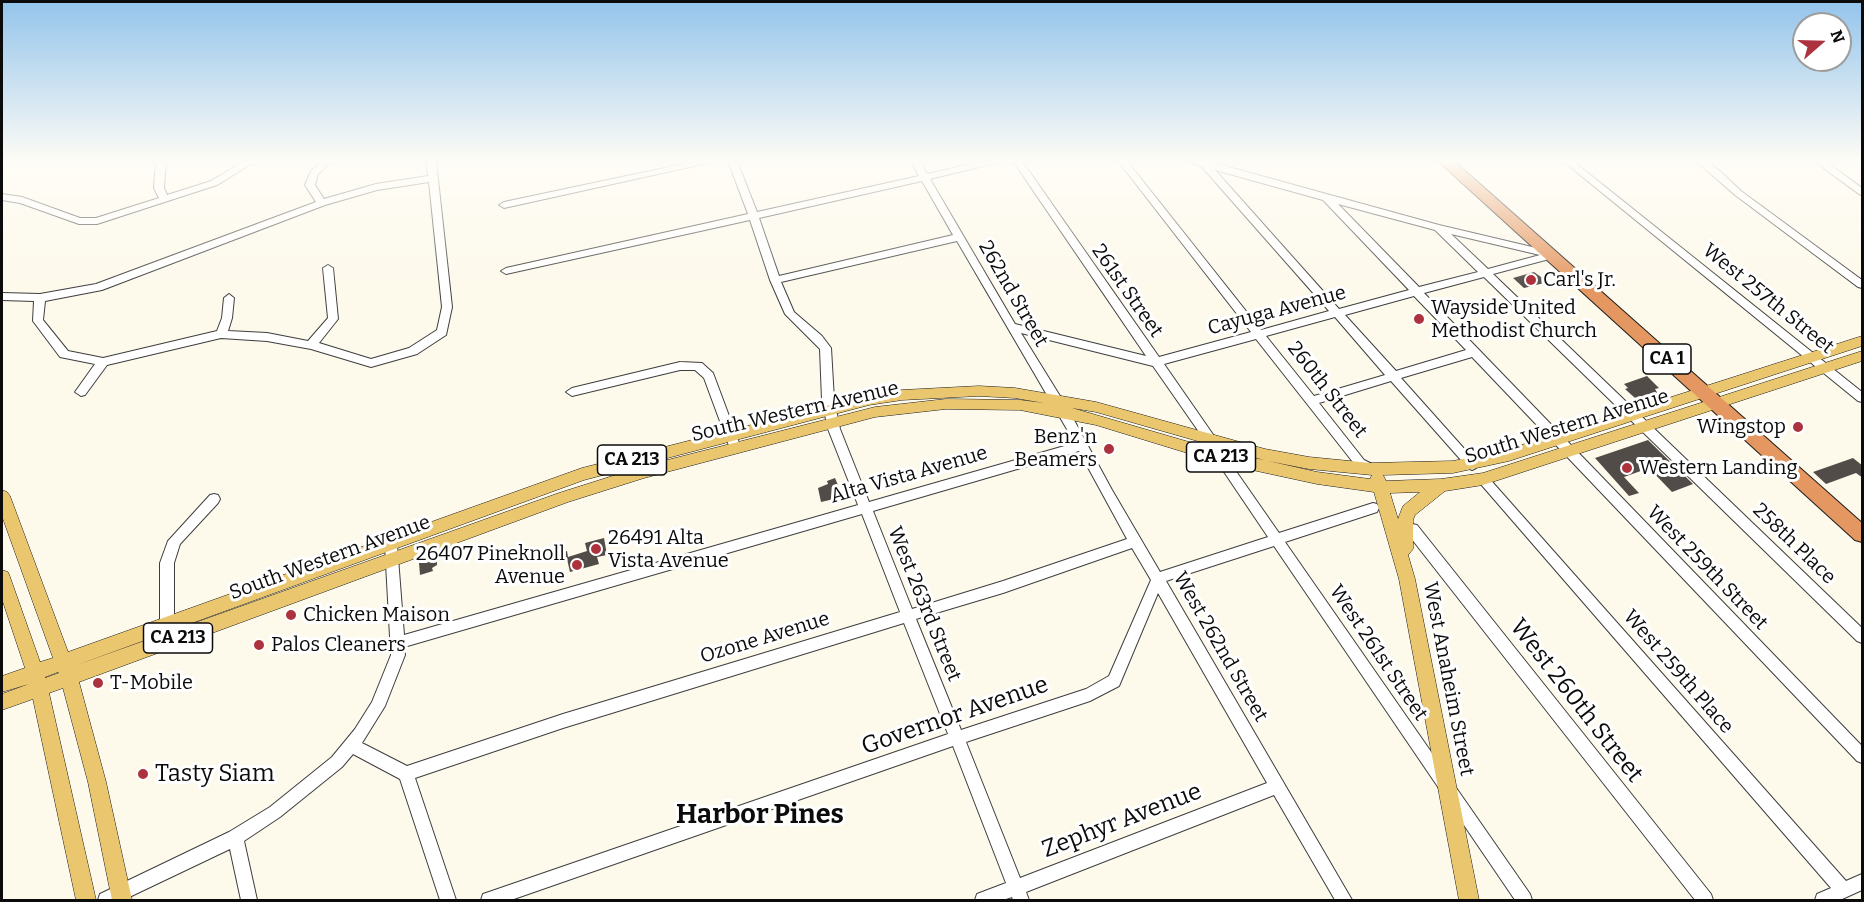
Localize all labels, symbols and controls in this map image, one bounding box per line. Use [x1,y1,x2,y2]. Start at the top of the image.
north arrow [1792,12,1852,72]
text: N [1826,27,1849,45]
street label: 262nd Street [973,237,1053,351]
street label: West 257th Street [1698,239,1838,359]
street label: 261st Street [1086,240,1168,342]
place label: Carl's Jr. [1543,268,1616,292]
marker: Carl's Jr. [1524,273,1538,287]
street label: Cayuga Avenue [1205,281,1349,341]
place label: Wayside United Methodist Church [1431,296,1597,343]
marker: Wayside United Methodist Church [1412,312,1426,326]
street label: 260th Street [1282,337,1372,443]
road number: CA 1 [1643,344,1691,374]
street label: South Western Avenue [689,376,901,448]
street label: South Western Avenue [1462,385,1672,469]
place label: Wingstop [1697,415,1786,439]
marker: Wingstop [1791,420,1805,434]
place label: Benz'n Beamers [1014,425,1097,472]
street label: Alta Vista Avenue [828,441,990,509]
marker: Benz'n Beamers [1102,442,1116,456]
road number: CA 213 [1186,442,1256,472]
road number: CA 213 [598,445,666,475]
place label: Western Landing [1639,456,1798,480]
marker: Western Landing [1620,461,1634,475]
street label: 258th Place [1748,499,1840,589]
street label: West 259th Street [1641,501,1773,635]
street label: South Western Avenue [226,510,434,606]
street label: West 263rd Street [882,523,966,685]
place label: 26491 Alta Vista Avenue [608,526,729,573]
place label: 26407 Pineknoll Avenue [416,542,565,589]
marker: 26491 Alta Vista Avenue [589,542,603,556]
marker: 26407 Pineknoll Avenue [570,558,584,572]
street label: West 262nd Street [1167,568,1273,726]
street label: West Anaheim Street [1417,580,1479,778]
street label: West 261st Street [1324,581,1432,725]
place label: Chicken Maison [303,603,450,627]
street label: West 259th Place [1618,605,1738,739]
street label: Ozone Avenue [697,607,833,669]
marker: Chicken Maison [284,608,298,622]
street label: West 260th Street [1503,614,1649,788]
road number: CA 213 [144,623,213,653]
place label: Palos Cleaners [271,633,406,657]
marker: Palos Cleaners [252,638,266,652]
place label: T-Mobile [110,671,193,695]
street label: Governor Avenue [858,671,1052,761]
marker: T-Mobile [91,676,105,690]
place label: Tasty Siam [155,760,275,788]
marker: Tasty Siam [136,767,150,781]
street label: Zephyr Avenue [1038,777,1206,865]
district label: Harbor Pines [676,799,844,831]

